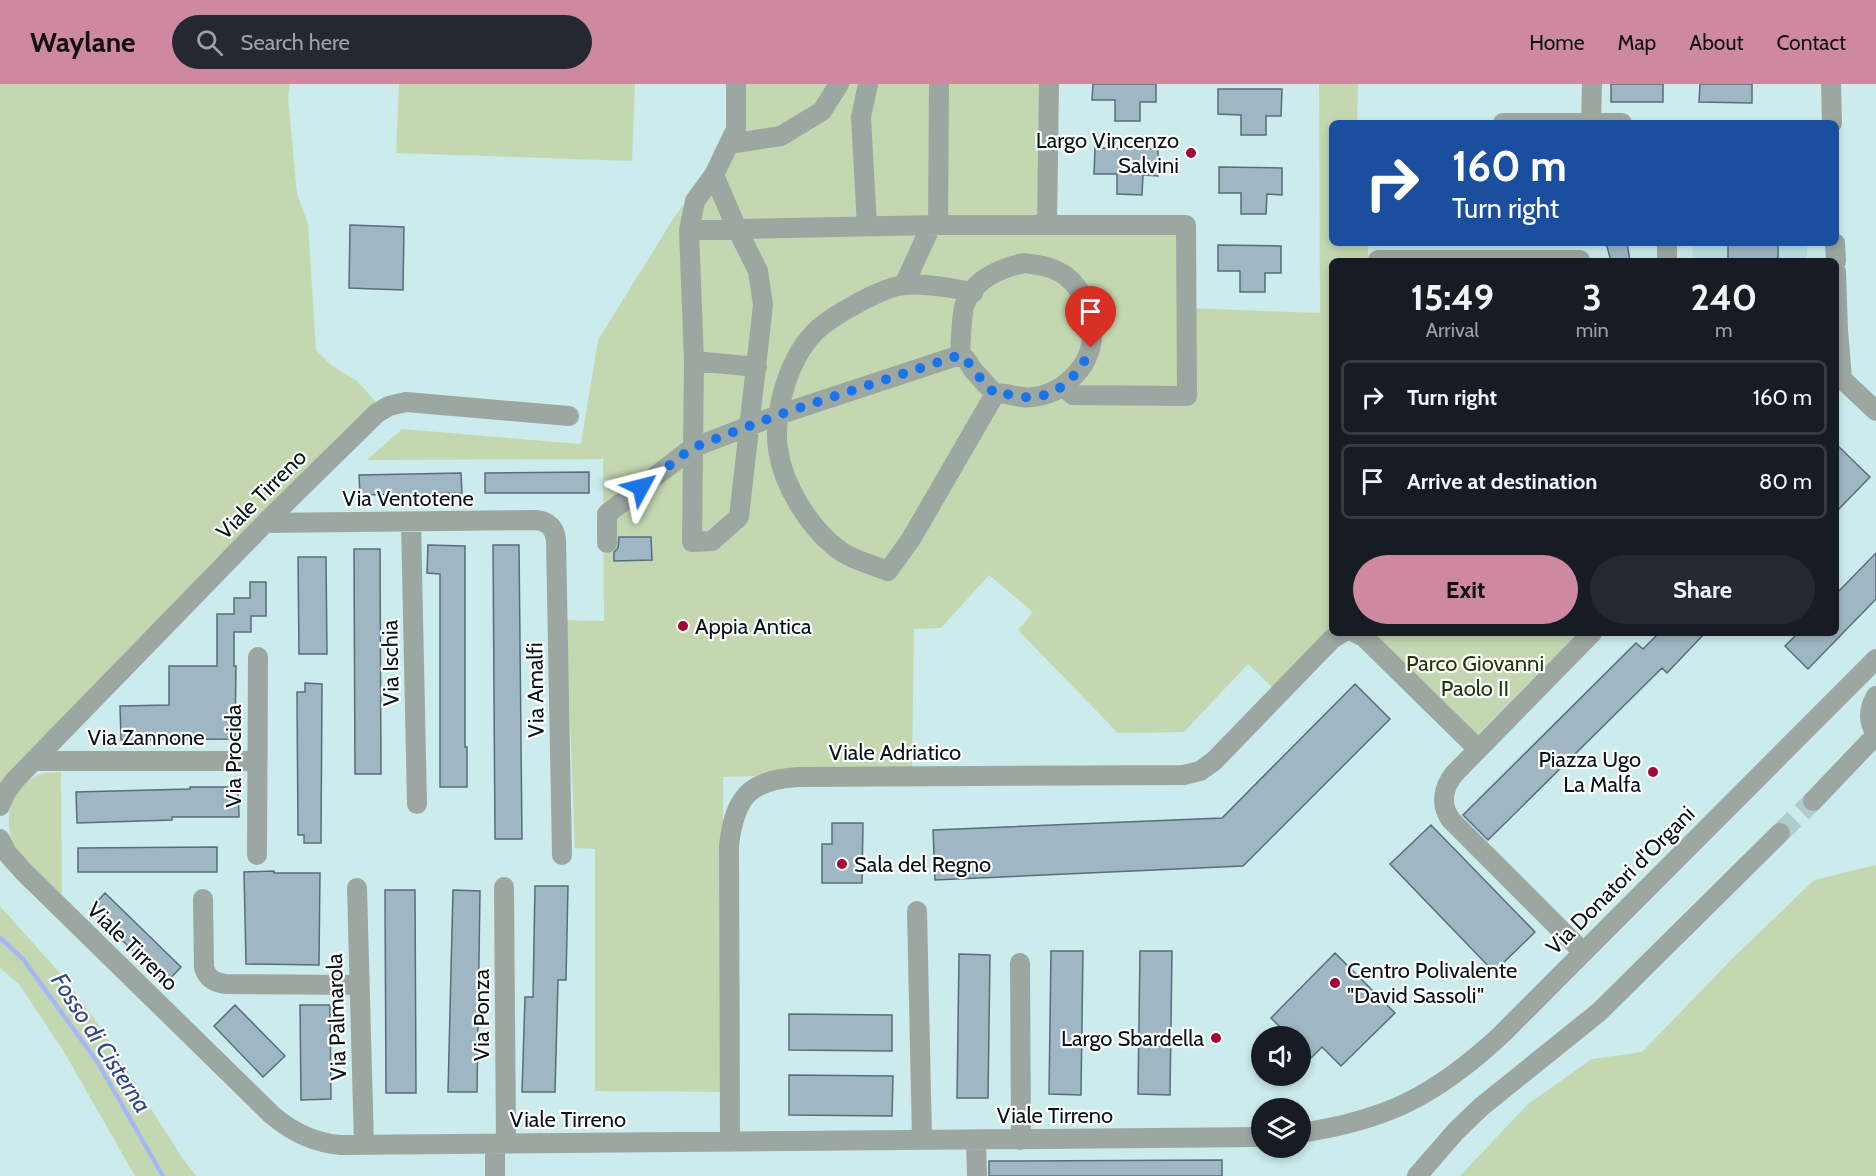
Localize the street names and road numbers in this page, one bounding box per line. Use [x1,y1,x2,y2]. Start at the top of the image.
street label: Viale Tirreno [211,444,312,545]
street label: Via Ventotene [342,485,474,512]
street label: Via Ischia [376,619,405,706]
street label: Via Amalfi [521,642,550,738]
street label: Via Procida [220,704,247,808]
street label: Via Zannone [87,724,205,751]
street label: Viale Adriatico [829,739,961,766]
street label: Via Donatori d'Organi [1540,800,1700,960]
street label: Viale Tirreno [81,896,184,996]
street label: Via Palmarola [321,953,352,1081]
street label: Via Ponza [468,968,495,1061]
street label: Viale Tirreno [997,1102,1113,1129]
street label: Viale Tirreno [510,1106,626,1133]

